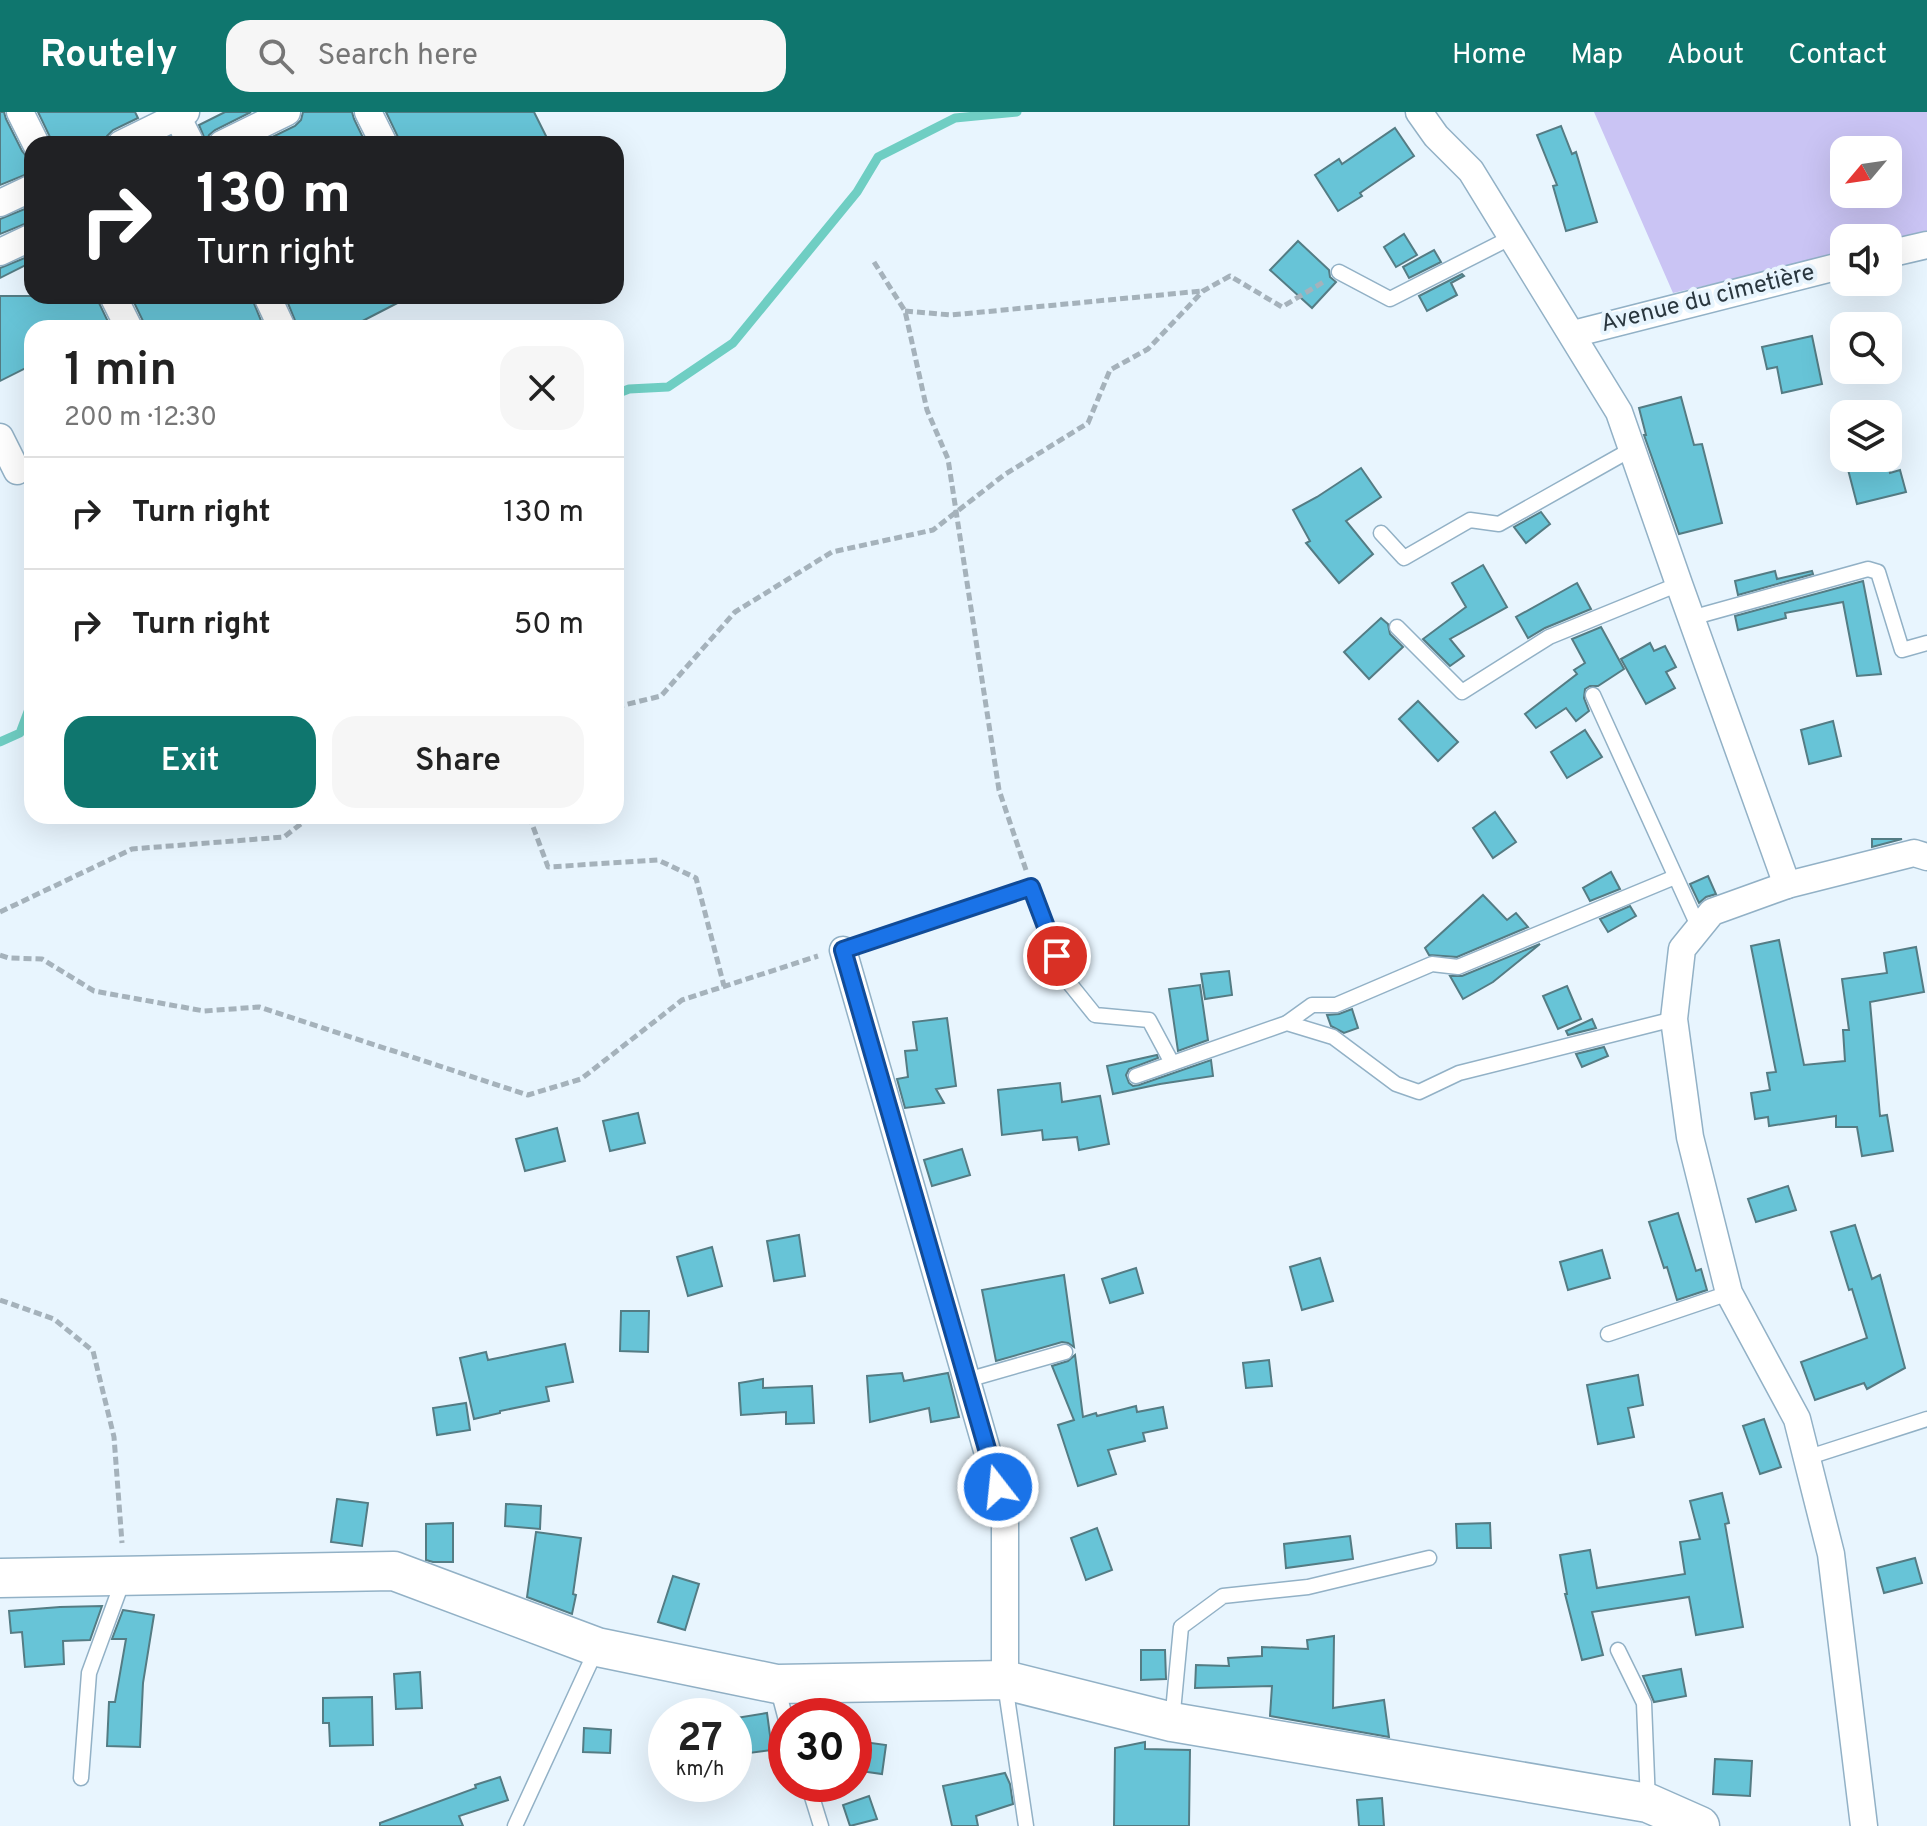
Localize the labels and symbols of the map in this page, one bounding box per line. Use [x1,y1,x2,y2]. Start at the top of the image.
north arrow [1830,136,1902,208]
street label: Avenue du cimetière [1598,258,1818,340]
pin [1023,922,1091,990]
position arrow [956,1445,1040,1529]
speed limit sign: 30 [768,1698,872,1802]

